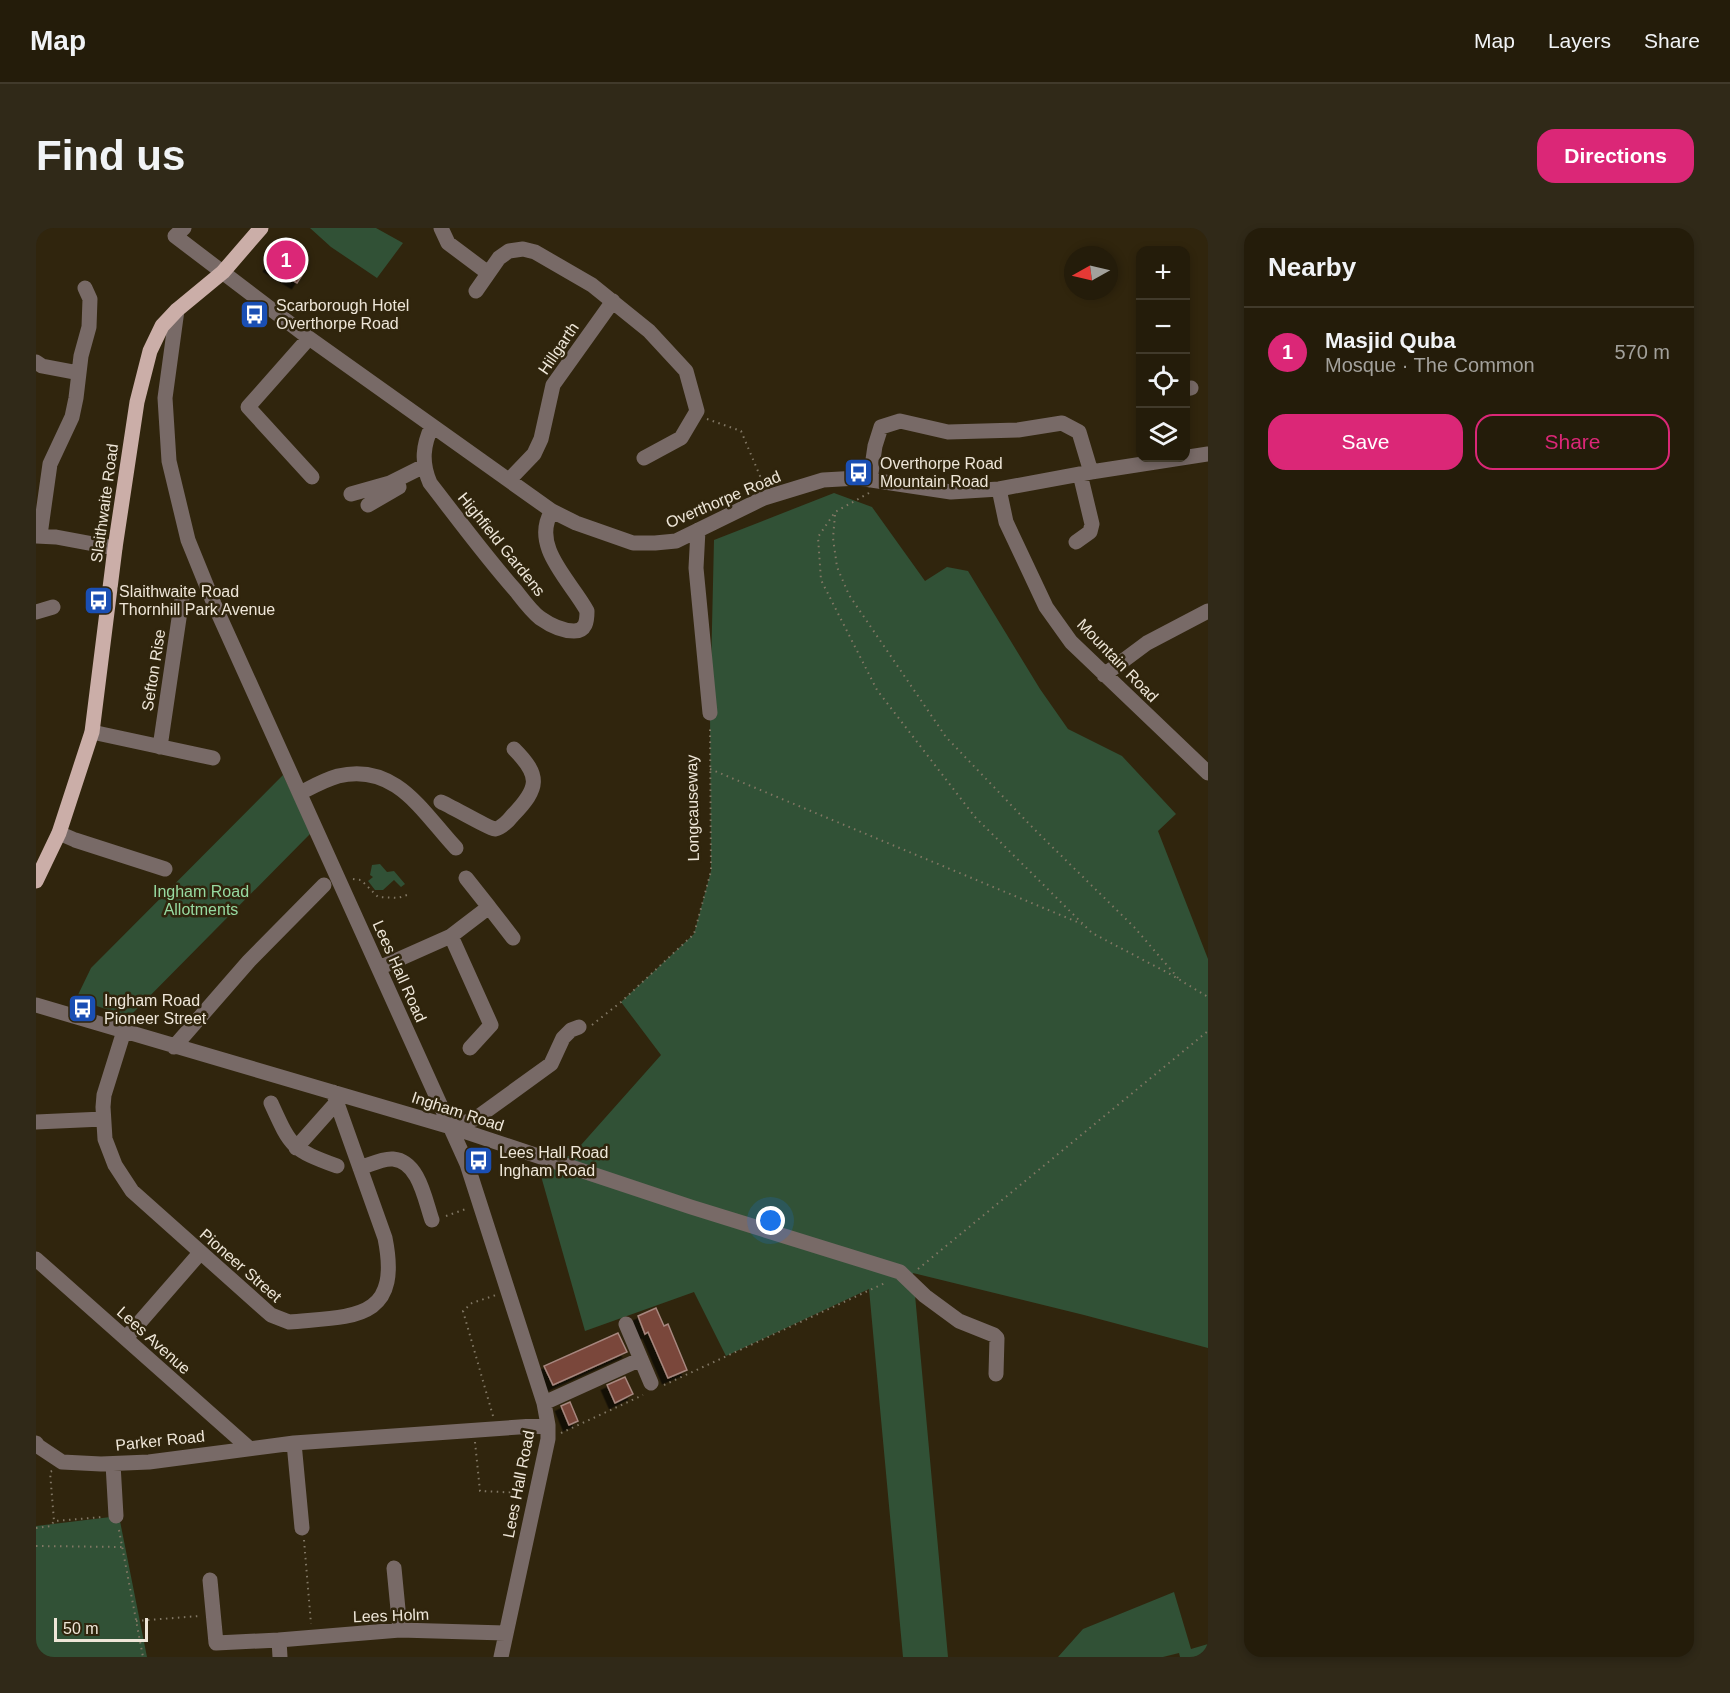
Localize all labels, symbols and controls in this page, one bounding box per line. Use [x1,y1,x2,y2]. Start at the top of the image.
text: Map [30,25,86,56]
text: Map [1474,29,1515,52]
text: Layers [1548,29,1611,52]
text: Share [1644,29,1700,52]
button: Directions [1537,129,1694,183]
text: Find us [36,132,185,179]
pin: 1 [266,237,306,282]
north arrow [1064,246,1118,300]
map controls [1136,246,1190,462]
button: + [1136,246,1190,300]
text: Nearby [1268,252,1356,282]
place label: Scarborough Hotel Overthorpe Road [276,297,409,332]
bus stop icon: Scarborough Hotel Overthorpe Road [239,298,271,330]
button: − [1136,300,1190,354]
street label: Hillgarth [535,319,582,377]
text: Masjid Quba [1325,328,1456,353]
text: 1 [1282,341,1293,363]
text: 570 m [1614,341,1670,363]
button: locate [1136,354,1190,408]
text: Mosque · The Common [1325,354,1535,376]
button: layers [1136,408,1190,462]
button: Save [1268,414,1463,470]
button: Share [1475,414,1670,470]
street label: Slaithwaite Road [88,442,121,564]
place label: Overthorpe Road Mountain Road [880,455,1003,490]
bus stop icon: Overthorpe Road Mountain Road [843,456,875,488]
street label: Overthorpe Road [663,468,783,531]
street label: Highfield Gardens [455,489,549,599]
place label: Slaithwaite Road Thornhill Park Avenue [119,583,275,618]
bus stop icon: Slaithwaite Road Thornhill Park Avenue [82,584,114,616]
street label: Mountain Road [1074,615,1161,705]
street label: Sefton Rise [139,628,168,712]
street label: Longcauseway [683,754,702,862]
park label: Ingham Road Allotments [153,883,249,918]
street label: Lees Hall Road [370,918,430,1025]
place label: Ingham Road Pioneer Street [104,992,207,1027]
bus stop icon: Ingham Road Pioneer Street [67,993,99,1025]
street label: Ingham Road [410,1089,506,1134]
place label: Lees Hall Road Ingham Road [499,1144,608,1179]
bus stop icon: Lees Hall Road Ingham Road [462,1145,494,1177]
your location [756,1206,785,1235]
street label: Pioneer Street [196,1225,285,1306]
street label: Lees Avenue [114,1303,194,1378]
street label: Parker Road [114,1427,206,1454]
street label: Lees Hall Road [500,1429,537,1539]
street label: Lees Holm [353,1606,430,1625]
scale bar [54,1615,148,1642]
text: 50 m [63,1620,99,1637]

